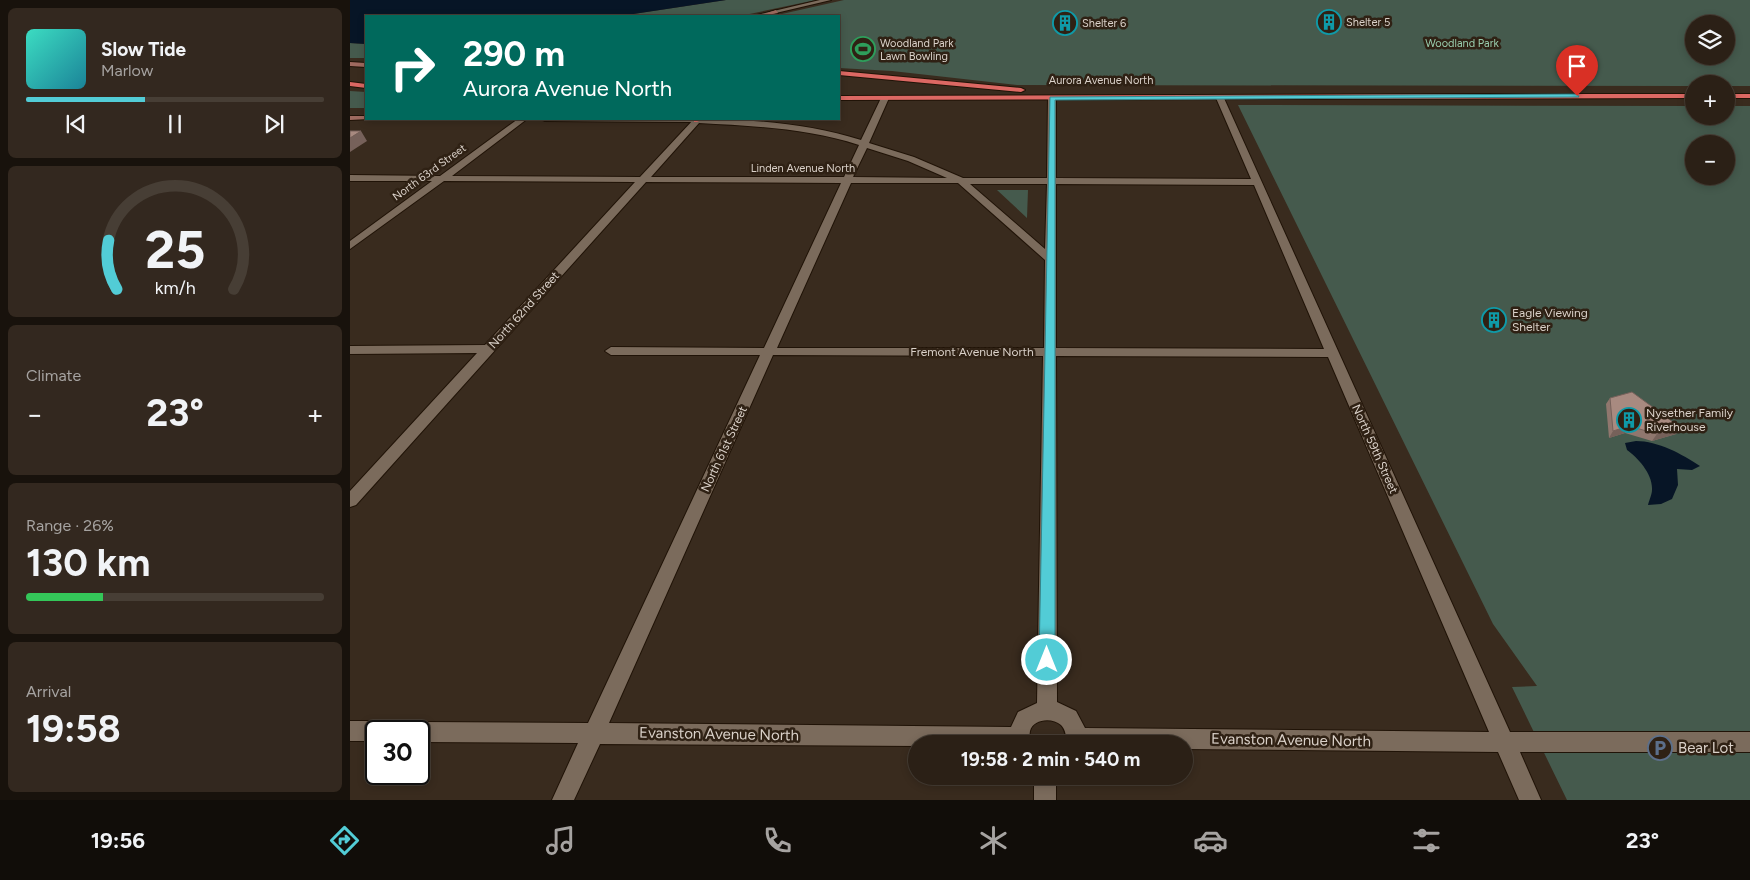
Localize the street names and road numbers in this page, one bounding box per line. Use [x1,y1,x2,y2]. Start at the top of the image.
street label: Aurora Avenue North [1049,74,1153,87]
street label: North 63rd Street [390,141,469,203]
street label: Linden Avenue North [751,162,855,175]
street label: North 62nd Street [486,268,562,351]
street label: Fremont Avenue North [910,345,1034,359]
street label: North 59th Street [1349,402,1401,496]
street label: North 61st Street [698,404,750,494]
street label: Evanston Avenue North [639,724,799,744]
street label: Evanston Avenue North [1211,730,1371,750]

